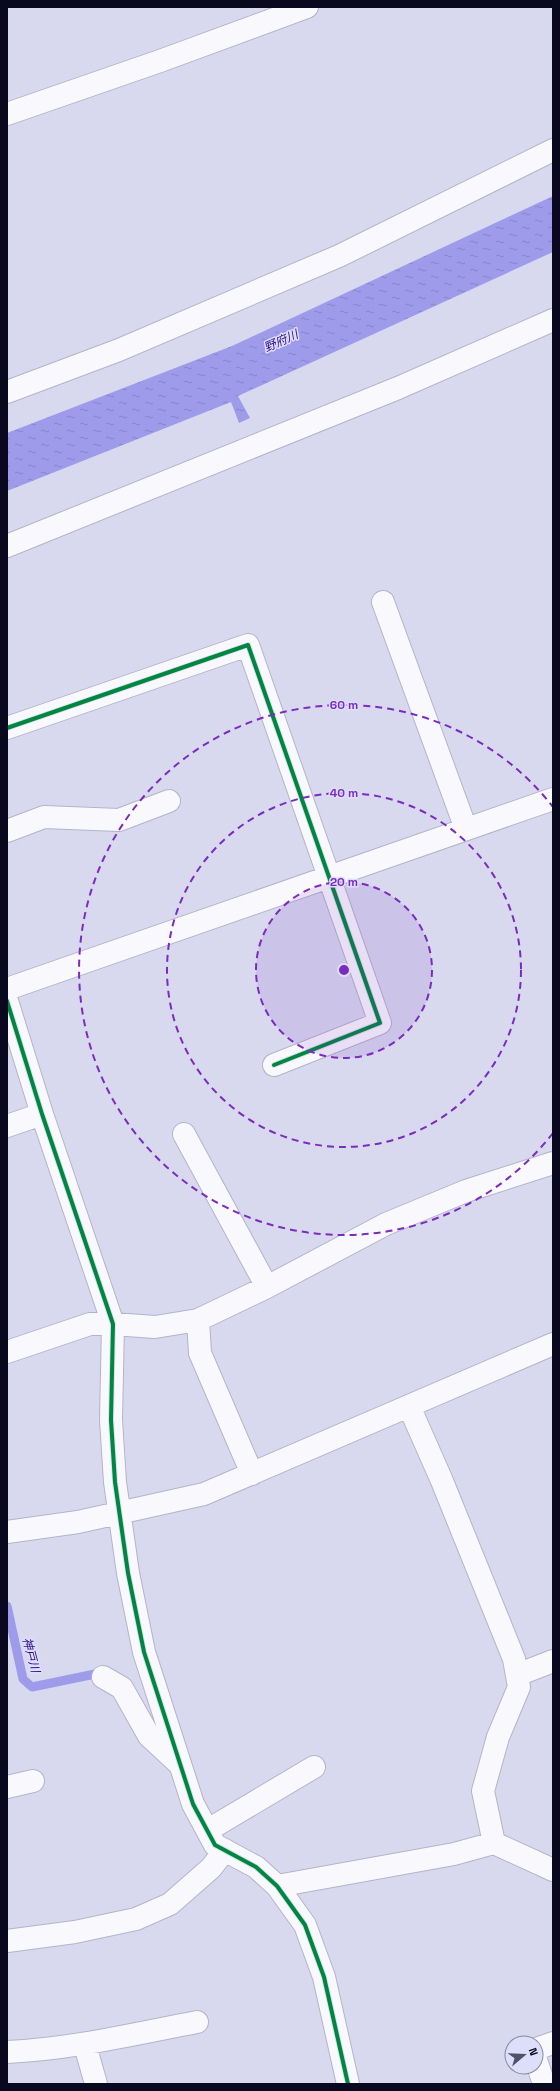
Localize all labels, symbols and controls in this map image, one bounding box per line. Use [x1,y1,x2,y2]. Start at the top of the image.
water label: 野府川 [261,326,303,356]
text: 60 m [330,697,358,713]
text: 40 m [330,785,358,801]
text: 20 m [330,874,358,890]
centre of rings [337,963,351,977]
water label: 神戸川 [19,1636,44,1676]
north arrow [504,2035,544,2075]
text: N [526,2046,541,2058]

